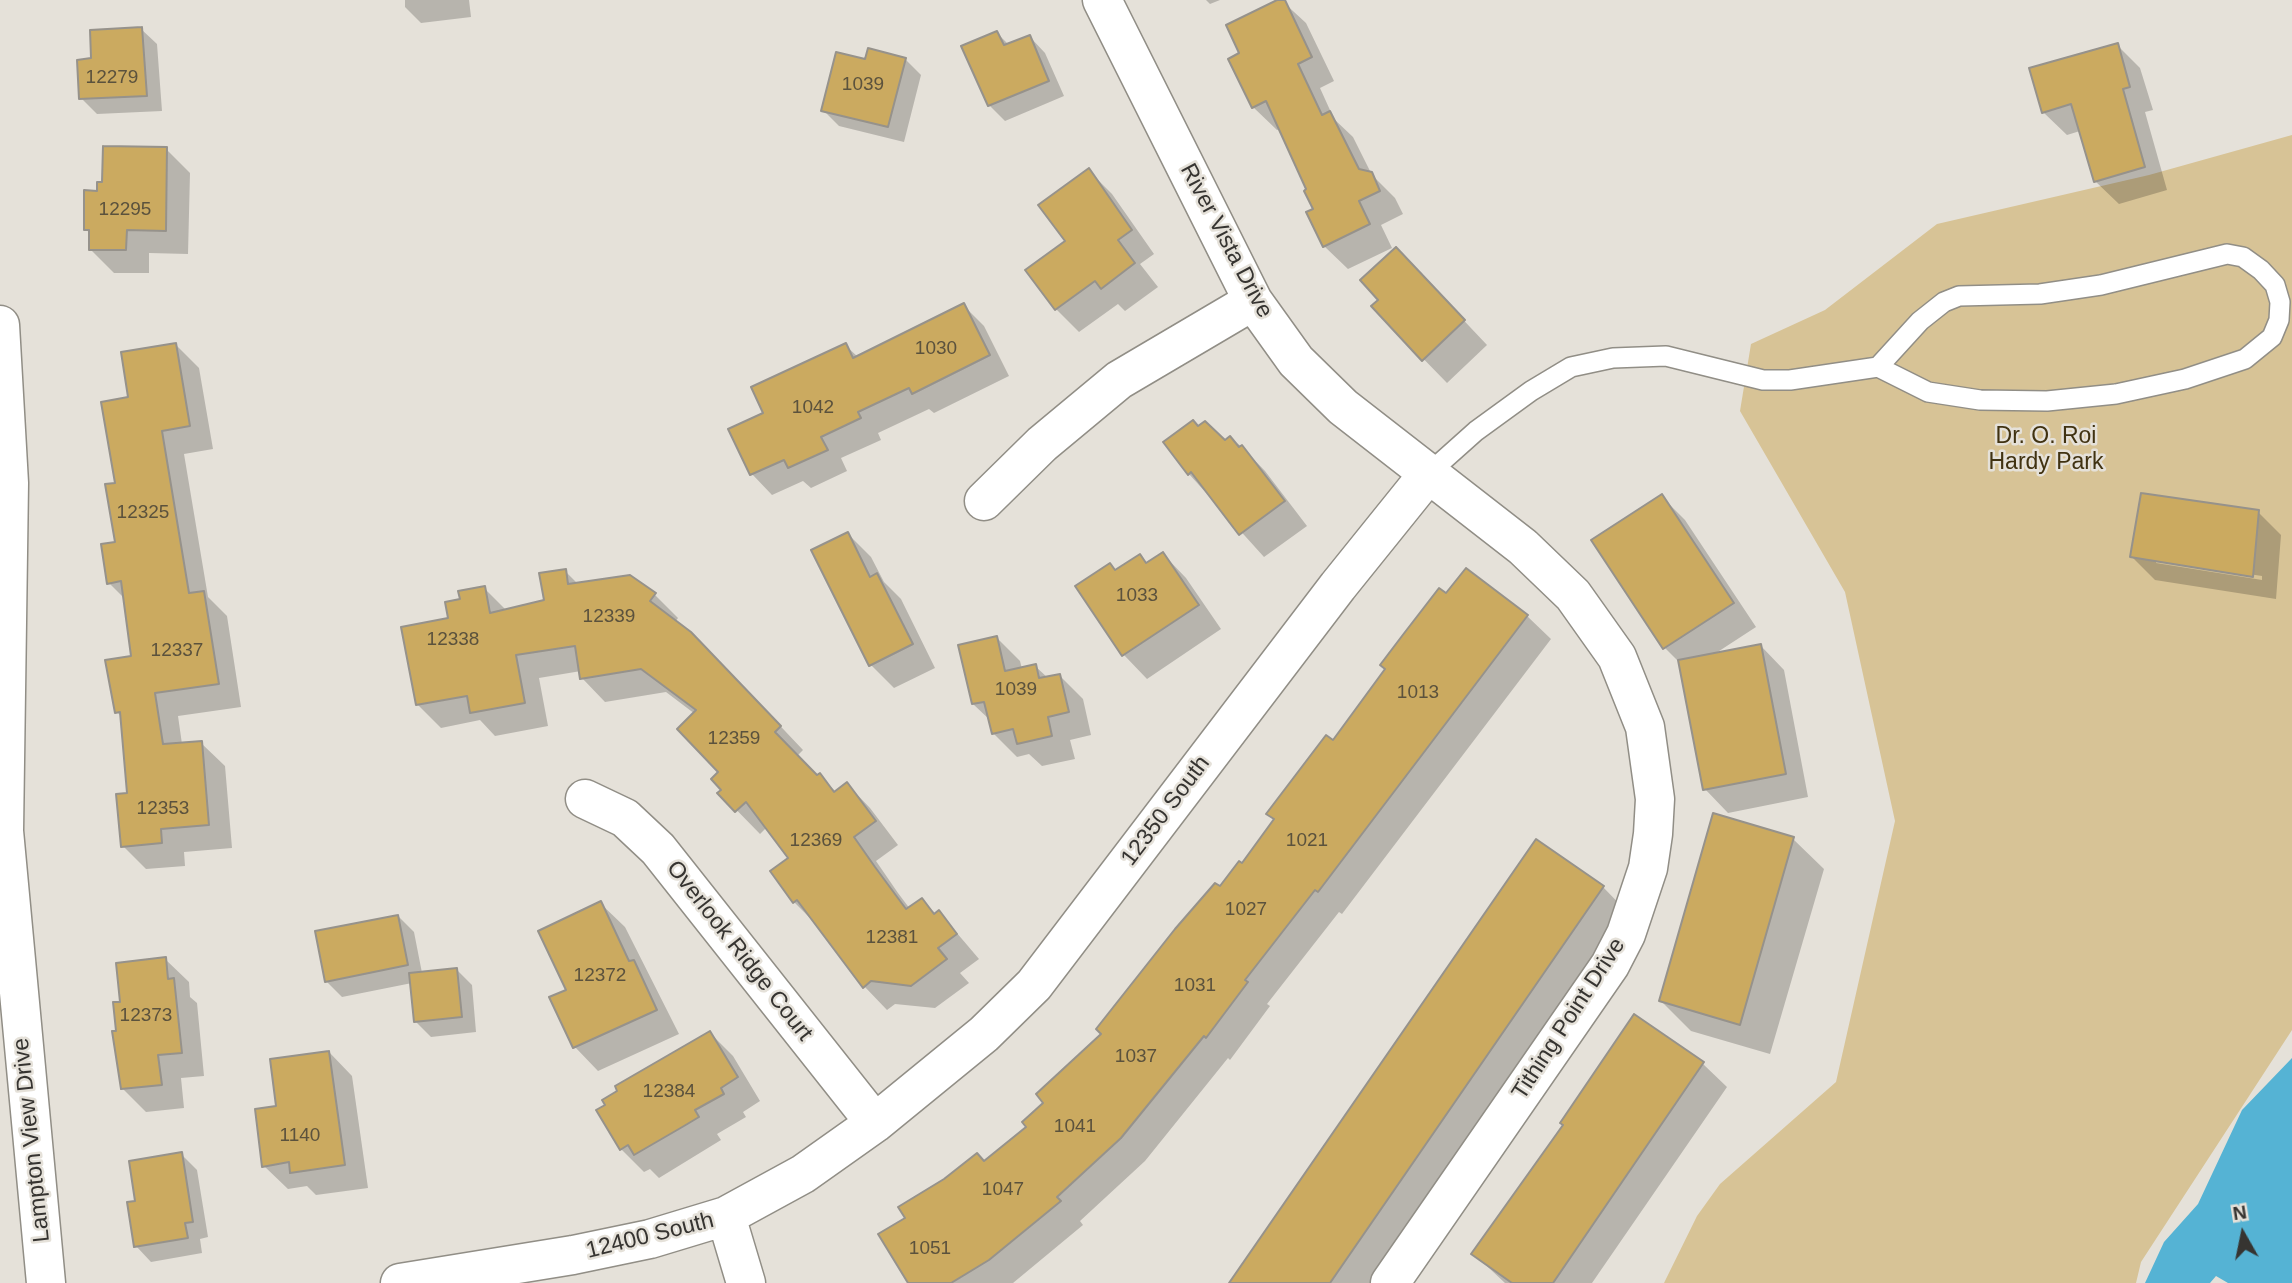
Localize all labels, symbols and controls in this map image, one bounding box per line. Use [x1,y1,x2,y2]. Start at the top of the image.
house number: 12279 [86,67,138,89]
house number: 1039 [842,74,884,96]
street label: River Vista Drive [1174,159,1278,323]
house number: 12295 [99,199,151,221]
house number: 1030 [915,338,957,360]
house number: 1042 [792,397,834,419]
park label: Dr. O. Roi Hardy Park [1988,423,2104,477]
house number: 12325 [117,502,169,524]
house number: 1033 [1116,585,1158,607]
house number: 12339 [583,606,635,628]
house number: 12338 [427,629,479,651]
house number: 12337 [151,640,203,662]
house number: 1039 [995,679,1037,701]
house number: 1013 [1397,682,1439,704]
house number: 12359 [708,728,760,750]
street label: 12350 South [1116,751,1216,871]
house number: 12353 [137,798,189,820]
house number: 12369 [790,830,842,852]
house number: 1021 [1286,830,1328,852]
street label: Overlook Ridge Court [660,855,818,1047]
house number: 1027 [1225,899,1267,921]
house number: 12381 [866,927,918,949]
street label: Tithing Point Drive [1506,933,1632,1105]
house number: 12372 [574,965,626,987]
house number: 1031 [1174,975,1216,997]
house number: 12373 [120,1005,172,1027]
street label: Lampton View Drive [8,1036,56,1244]
house number: 1037 [1115,1046,1157,1068]
house number: 12384 [643,1081,695,1103]
house number: 1041 [1054,1116,1096,1138]
house number: 1140 [280,1125,320,1147]
house number: 1047 [982,1179,1024,1201]
north arrow [2208,1199,2278,1269]
text: N [2231,1201,2248,1224]
street label: 12400 South [583,1207,717,1265]
house number: 1051 [909,1238,951,1260]

